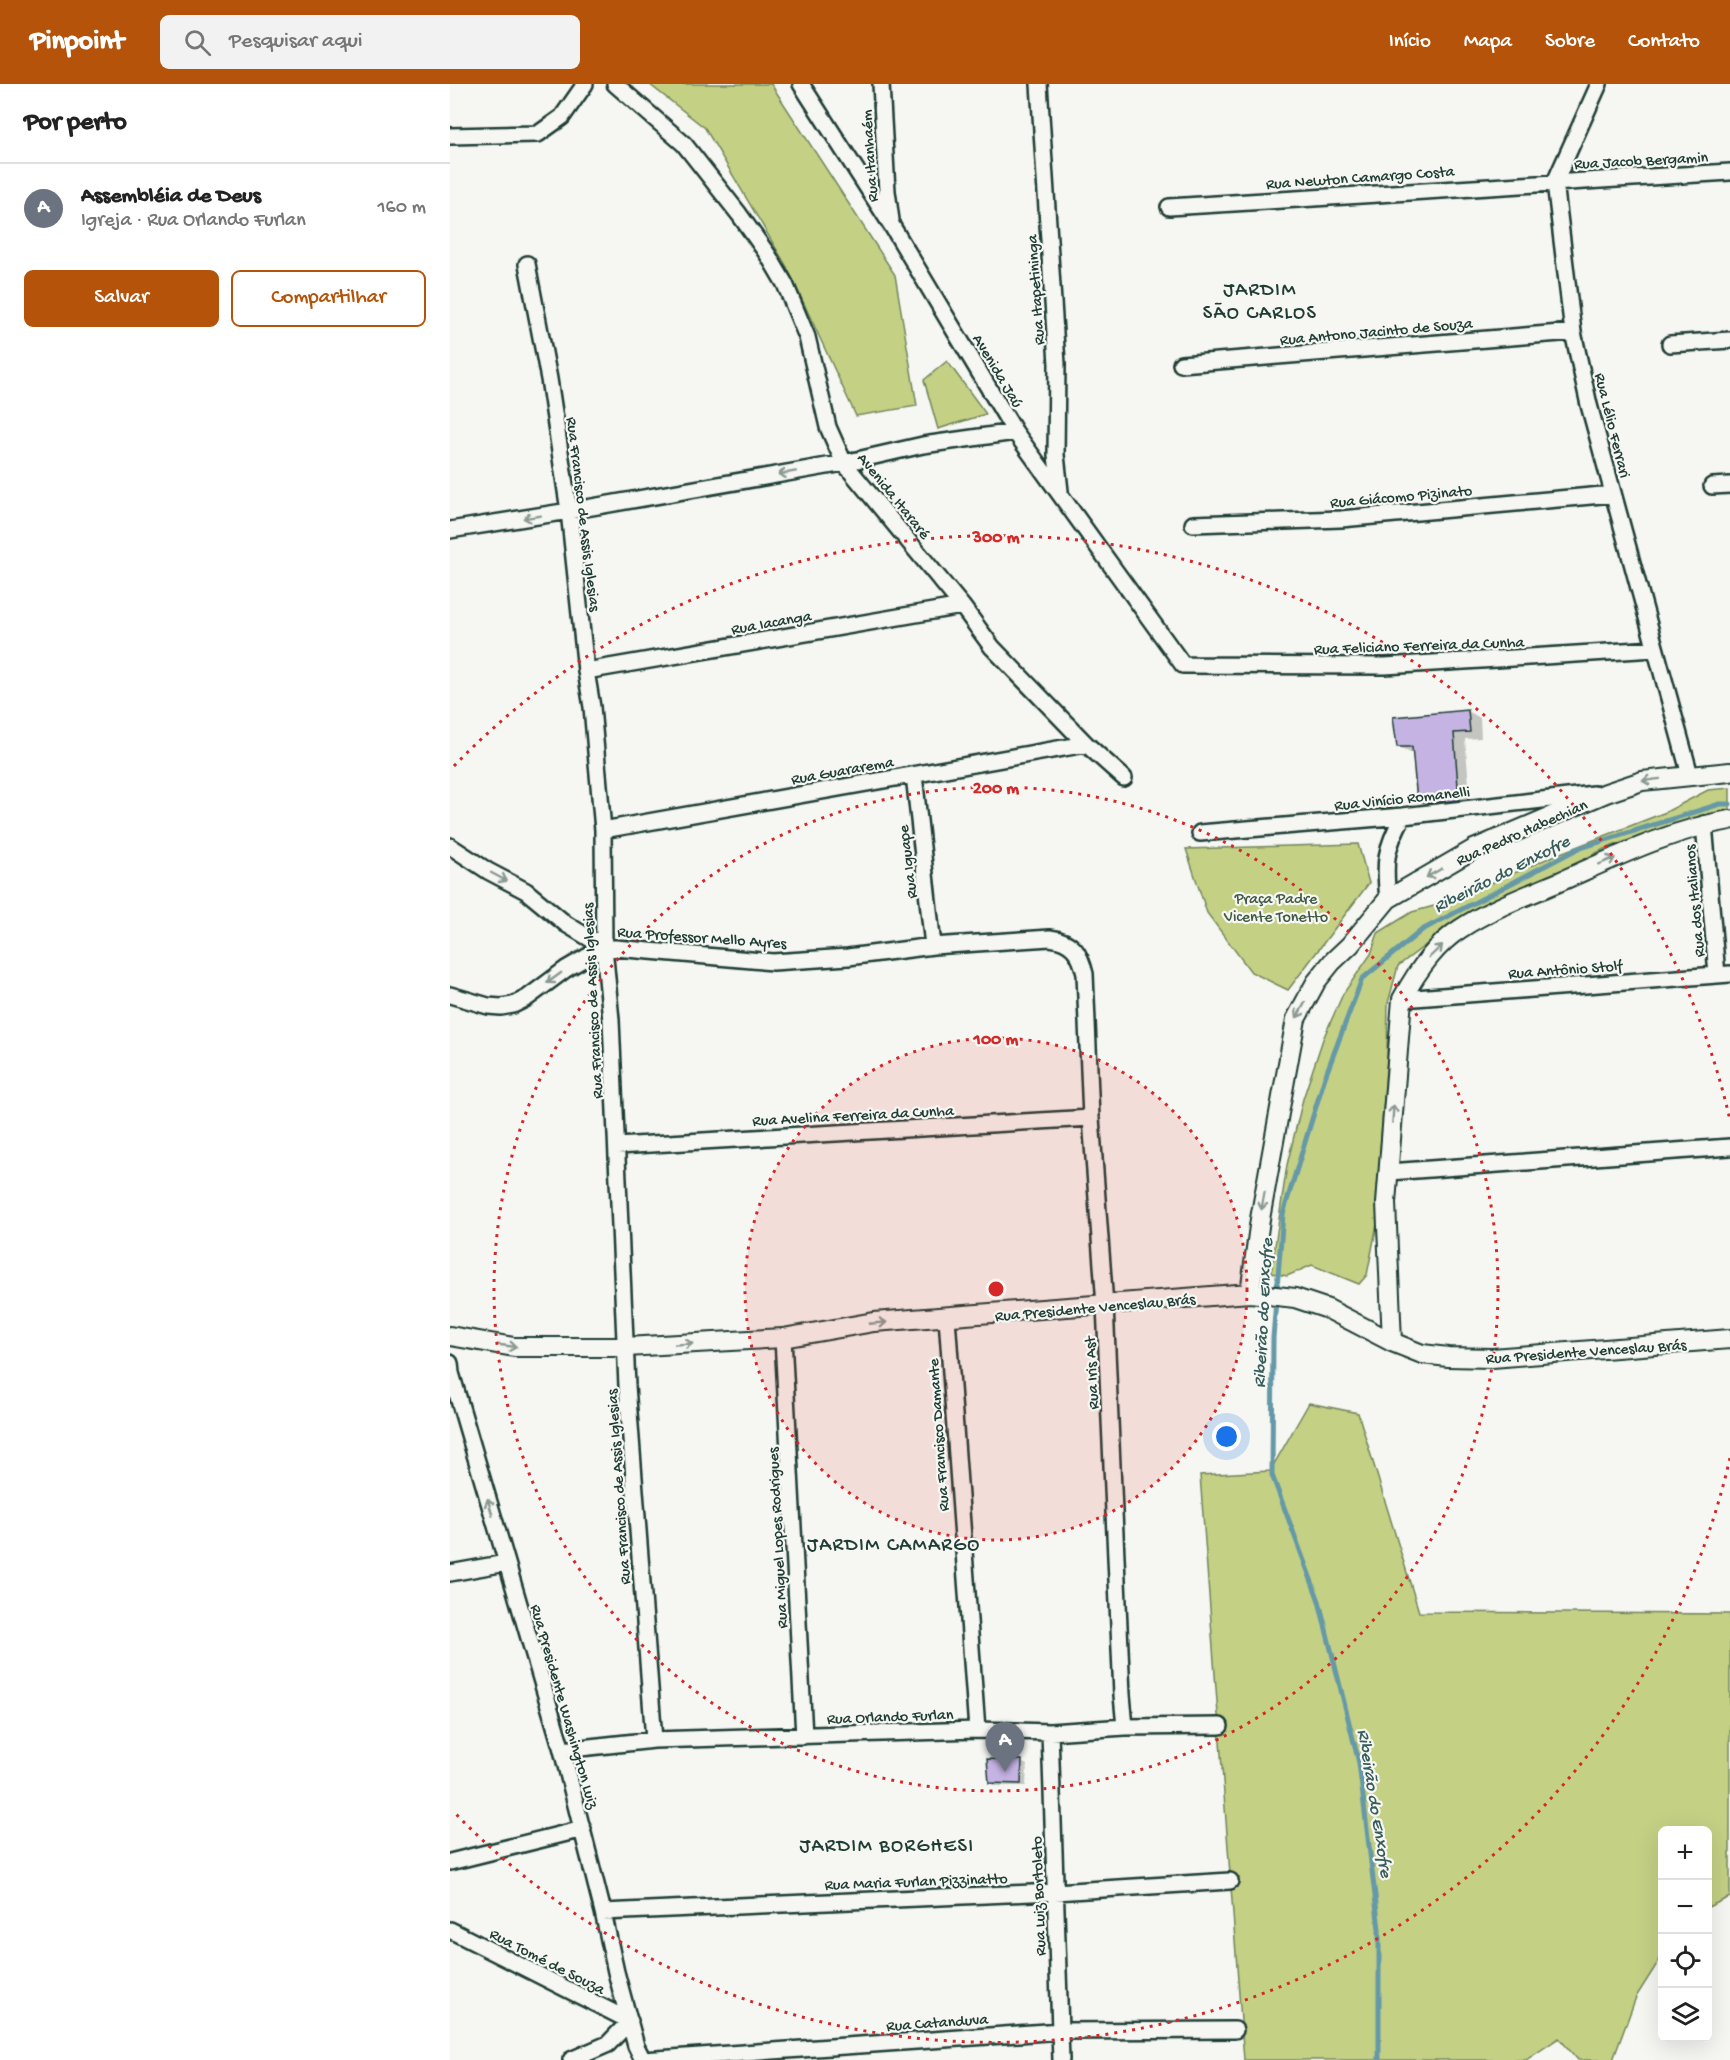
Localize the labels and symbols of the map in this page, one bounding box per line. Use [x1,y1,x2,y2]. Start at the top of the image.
street label: Rua Itanhaém [859,108,884,203]
street label: Rua Jacob Bergamin [1574,149,1709,175]
street label: Rua Newton Camargo Costa [1265,163,1456,196]
street label: Rua Itapetininga [1024,233,1051,346]
district label: JARDIM SÃO CARLOS [1203,280,1317,326]
street label: Rua Antono Jacinto de Souza [1279,316,1474,351]
street label: Avenida Jaú [967,331,1026,413]
street label: Rua Lélio Ferrari [1588,371,1633,480]
street label: Rua Francisco de Assis Iglesias [560,416,603,614]
street label: Avenida Itararé [852,450,933,545]
one-way arrow [777,468,797,479]
street label: Rua Giácomo Pizinato [1330,483,1473,514]
one-way arrow [523,511,543,522]
text: 300 m [972,528,1020,549]
street label: Rua Iacanga [730,608,814,641]
street label: Rua Feliciano Ferreira da Cunha [1314,634,1526,661]
street label: Rua Guararema [790,754,896,791]
one-way arrow [1641,774,1661,785]
text: 200 m [973,779,1019,800]
street label: Rua Vinício Romanelli [1334,784,1471,817]
street label: Rua Pedro Habechian [1454,797,1591,872]
street label: Rua Iguape [895,823,923,899]
water label: Ribeirão do Enxofre [1431,832,1574,919]
street label: Rua dos Italianos [1682,843,1711,958]
one-way arrow [1597,854,1615,866]
one-way arrow [1426,867,1443,879]
one-way arrow [490,872,508,883]
park label: Praça Padre Vicente Tonetto [1223,891,1328,928]
street label: Rua Francisco de Assis Iglesias [580,901,609,1099]
street label: Rua Professor Mello Ayres [616,924,788,955]
one-way arrow [1428,944,1443,959]
street label: Rua Antônio Stolf [1508,958,1624,985]
one-way arrow [546,972,562,984]
one-way arrow [1295,1001,1307,1018]
text: 100 m [973,1030,1019,1051]
street label: Rua Avelina Ferreira da Cunha [752,1103,956,1132]
one-way arrow [1388,1104,1399,1124]
one-way arrow [1257,1191,1268,1210]
water label: Ribeirão do Enxofre [1250,1237,1279,1389]
centre of rings [986,1279,1006,1299]
street label: Rua Presidente Venceslau Brás [994,1291,1197,1328]
one-way arrow [867,1317,887,1328]
street label: Rua Iris Ast [1082,1334,1105,1410]
street label: Rua Presidente Venceslau Brás [1485,1337,1688,1370]
one-way arrow [674,1338,693,1349]
one-way arrow [497,1340,517,1351]
street label: Rua Francisco Damante [926,1357,955,1512]
street label: Rua Francisco de Assis Iglesias [604,1387,637,1585]
your location [1212,1422,1241,1451]
street label: Rua Miguel Lopes Rodrigues [765,1446,794,1629]
one-way arrow [484,1497,495,1516]
district label: JARDIM CAMARGO [807,1535,981,1558]
street label: Rua Presidente Washington Luiz [524,1603,601,1812]
street label: Rua Orlando Furlan [826,1707,954,1730]
pin: A [986,1722,1024,1772]
water label: Ribeirão do Enxofre [1351,1728,1396,1880]
district label: JARDIM BORGHESI [799,1836,975,1859]
street label: Rua Luiz Bortoleto [1029,1836,1052,1956]
street label: Rua Maria Furlan Pizzinatto [824,1871,1008,1896]
street label: Rua Tomé de Souza [486,1926,608,2001]
street label: Rua Catanduva [886,2011,990,2038]

